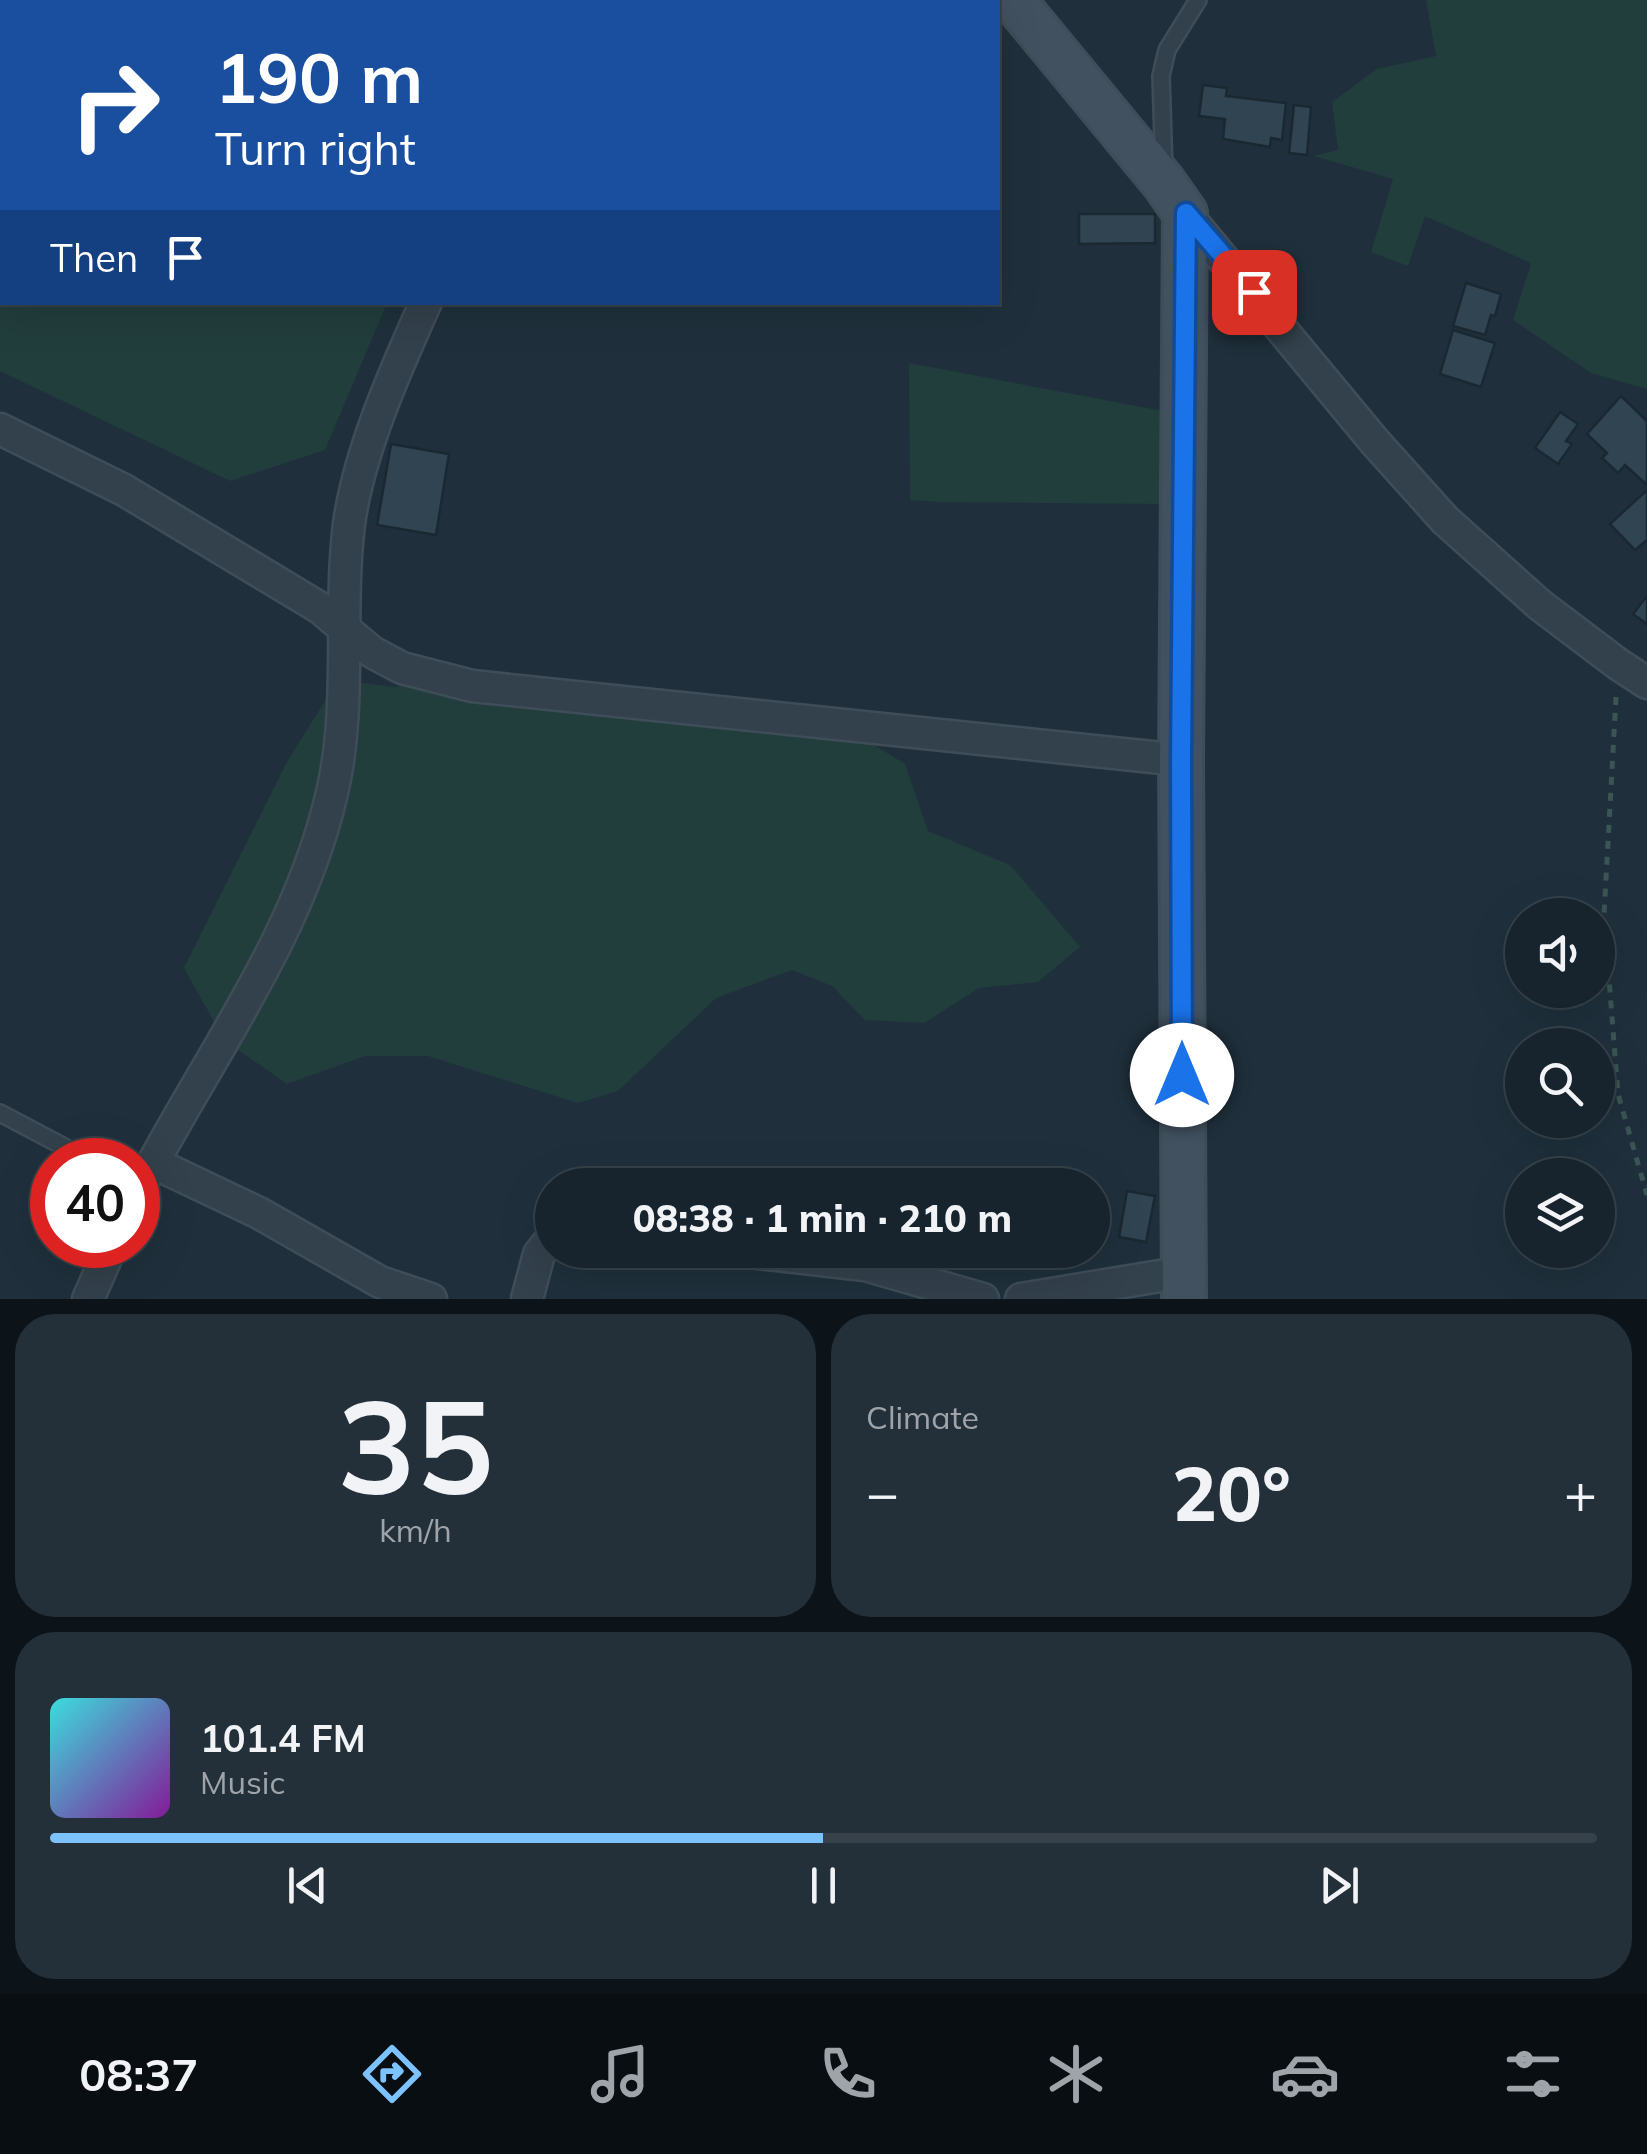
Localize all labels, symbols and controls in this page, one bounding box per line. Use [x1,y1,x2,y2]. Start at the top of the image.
text: 190 m [215,33,423,121]
icon: right [50,40,180,170]
text: Turn right [215,120,416,176]
icon: arrive [158,230,213,285]
text: Then [50,234,138,282]
pin [1212,250,1297,335]
icon: arrive [1227,265,1282,320]
map controls [1505,898,1615,1268]
button: sound [1505,898,1615,1008]
position arrow [1130,1023,1234,1127]
button: search [1505,1028,1615,1138]
speed limit sign: 40 [30,1138,160,1268]
button: layers [1505,1158,1615,1268]
text: 08:38 · 1 min · 210 m [633,1194,1012,1242]
text: 35 [337,1363,494,1527]
text: Climate [866,1397,979,1437]
text: 20° [1172,1446,1291,1540]
text: − [866,1458,899,1527]
text: + [1564,1458,1597,1527]
text: km/h [379,1510,452,1550]
text: 101.4 FM [200,1714,366,1762]
text: Music [200,1762,285,1802]
icon: previous [280,1858,335,1913]
icon: pause [796,1858,851,1913]
icon: next [1312,1858,1367,1913]
icon: directions [357,2039,427,2109]
icon: music [585,2039,655,2109]
icon: phone [813,2039,883,2109]
icon: climate [1041,2039,1111,2109]
icon: car [1270,2039,1340,2109]
icon: filters [1498,2039,1568,2109]
text: 08:37 [79,2046,198,2102]

